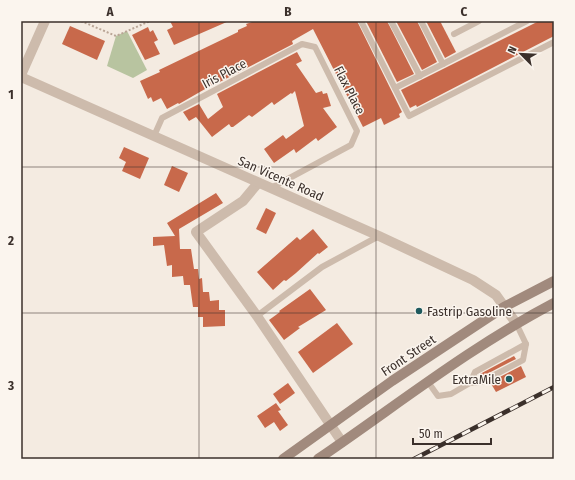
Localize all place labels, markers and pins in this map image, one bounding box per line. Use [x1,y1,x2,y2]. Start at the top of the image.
place label: Fastrip Gasoline [427,304,512,319]
marker: Fastrip Gasoline [414,306,424,316]
place label: ExtraMile [452,372,501,387]
marker: ExtraMile [504,374,514,384]

